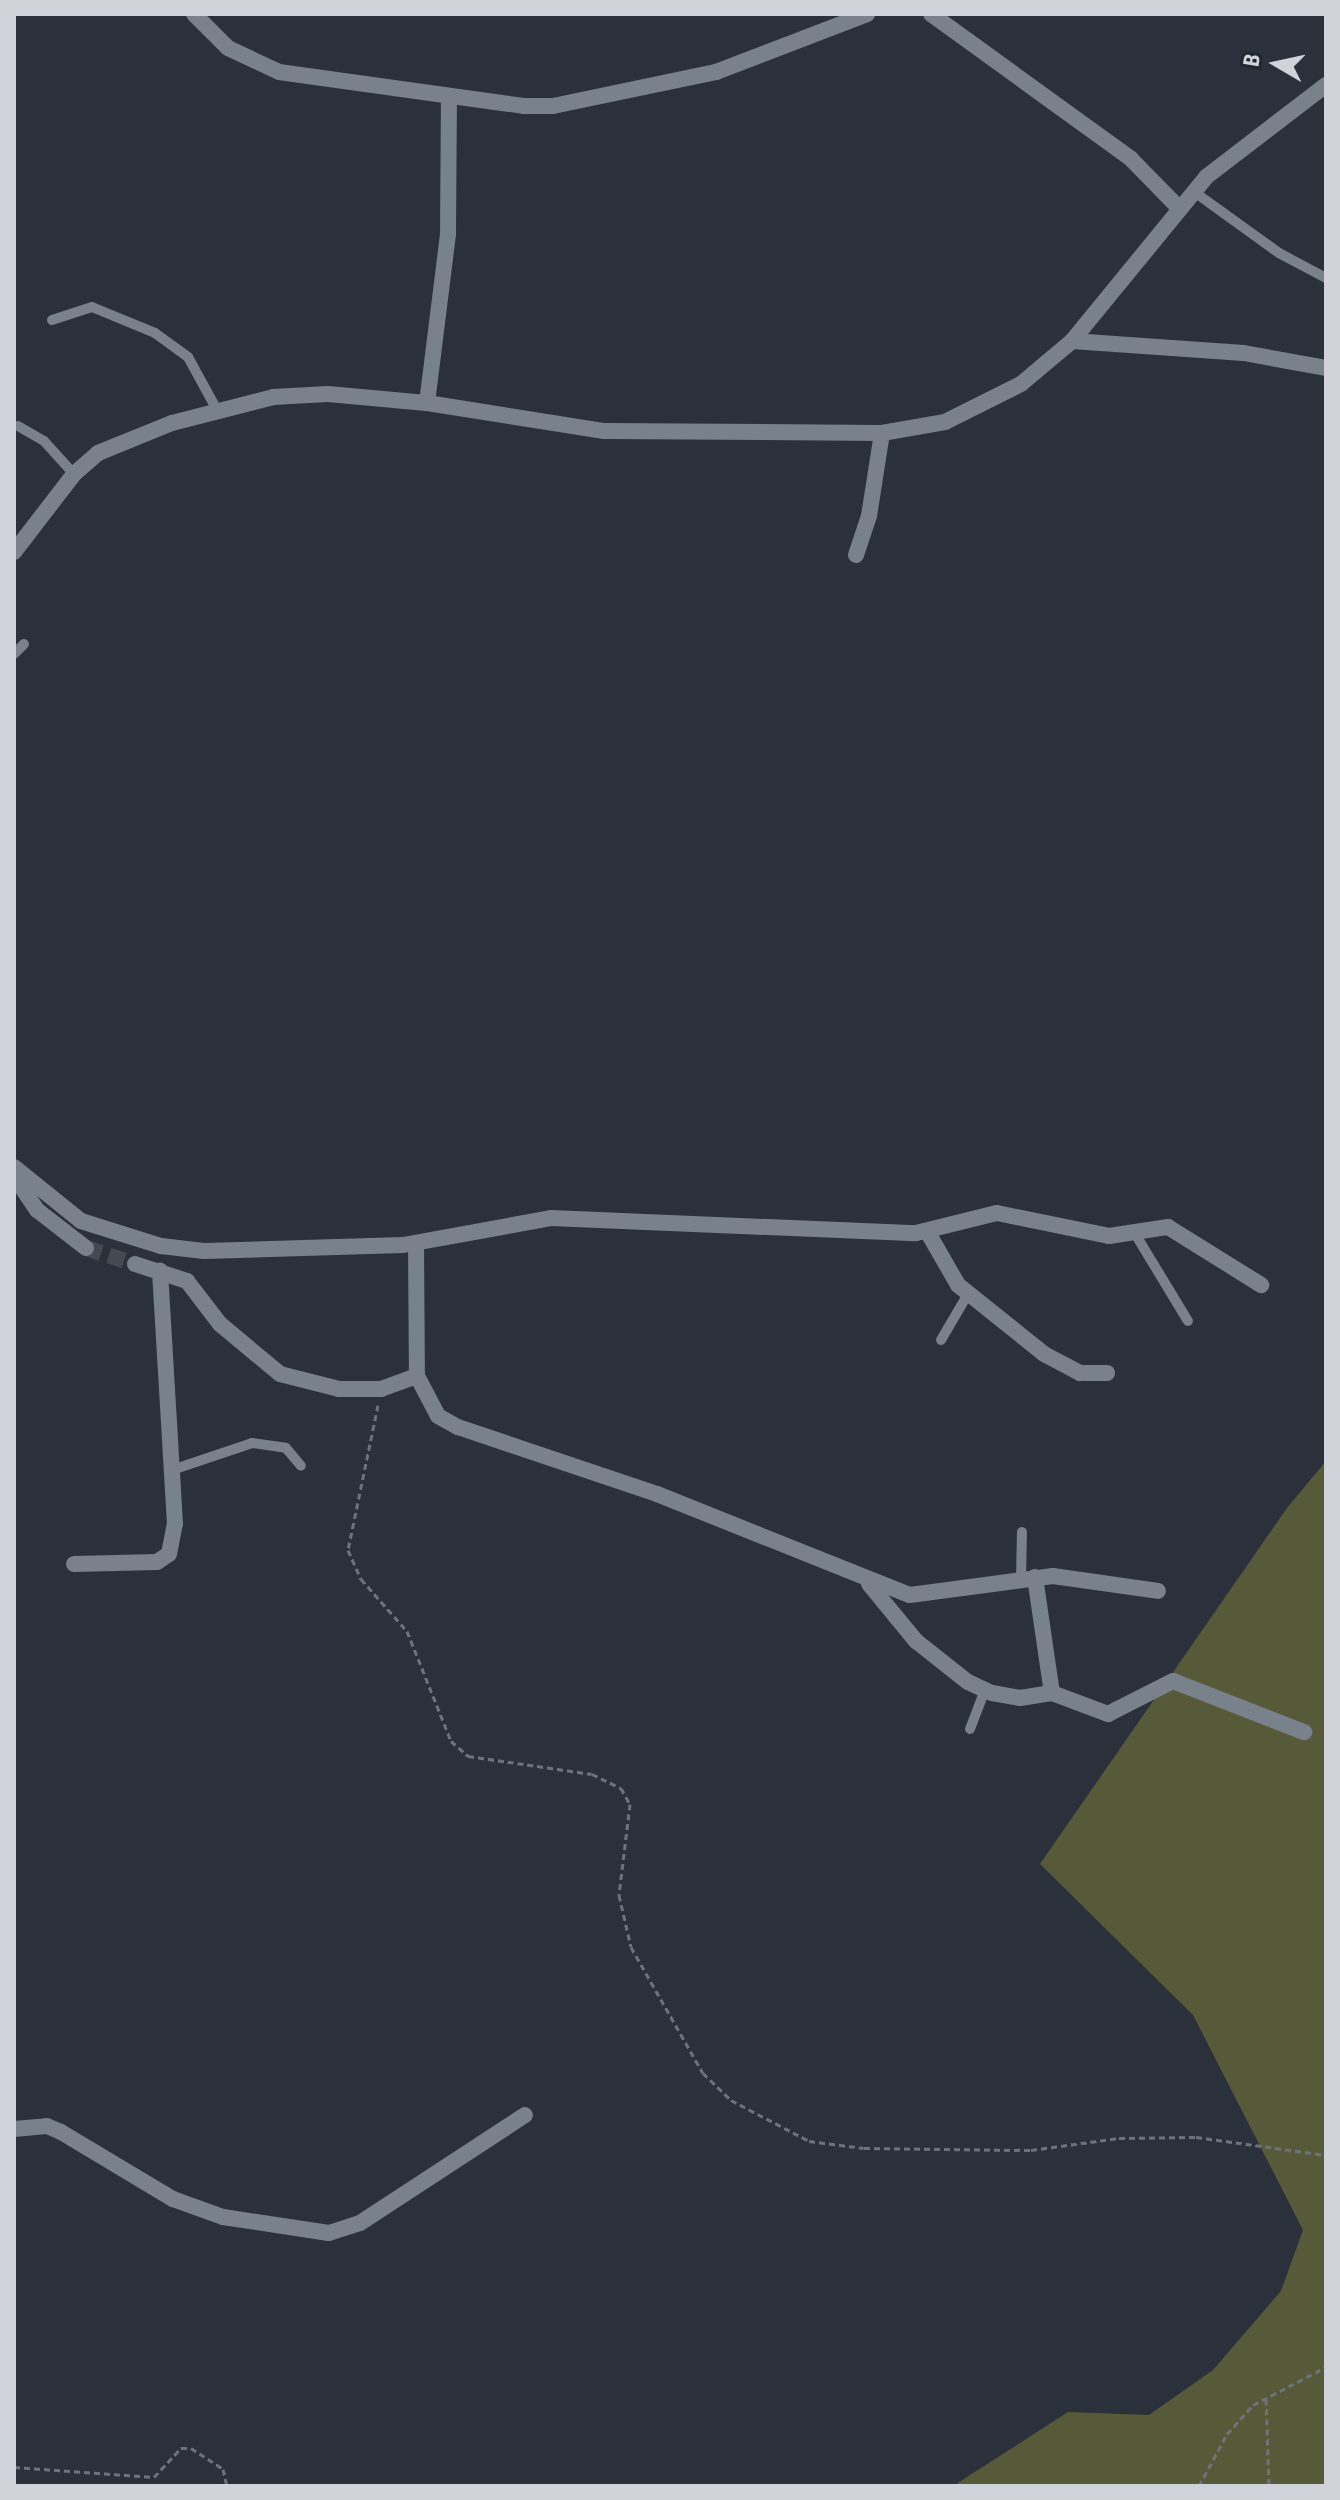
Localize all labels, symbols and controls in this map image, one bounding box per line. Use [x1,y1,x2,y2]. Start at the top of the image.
north arrow [1236,24,1316,104]
text: B [1238,52,1265,68]

